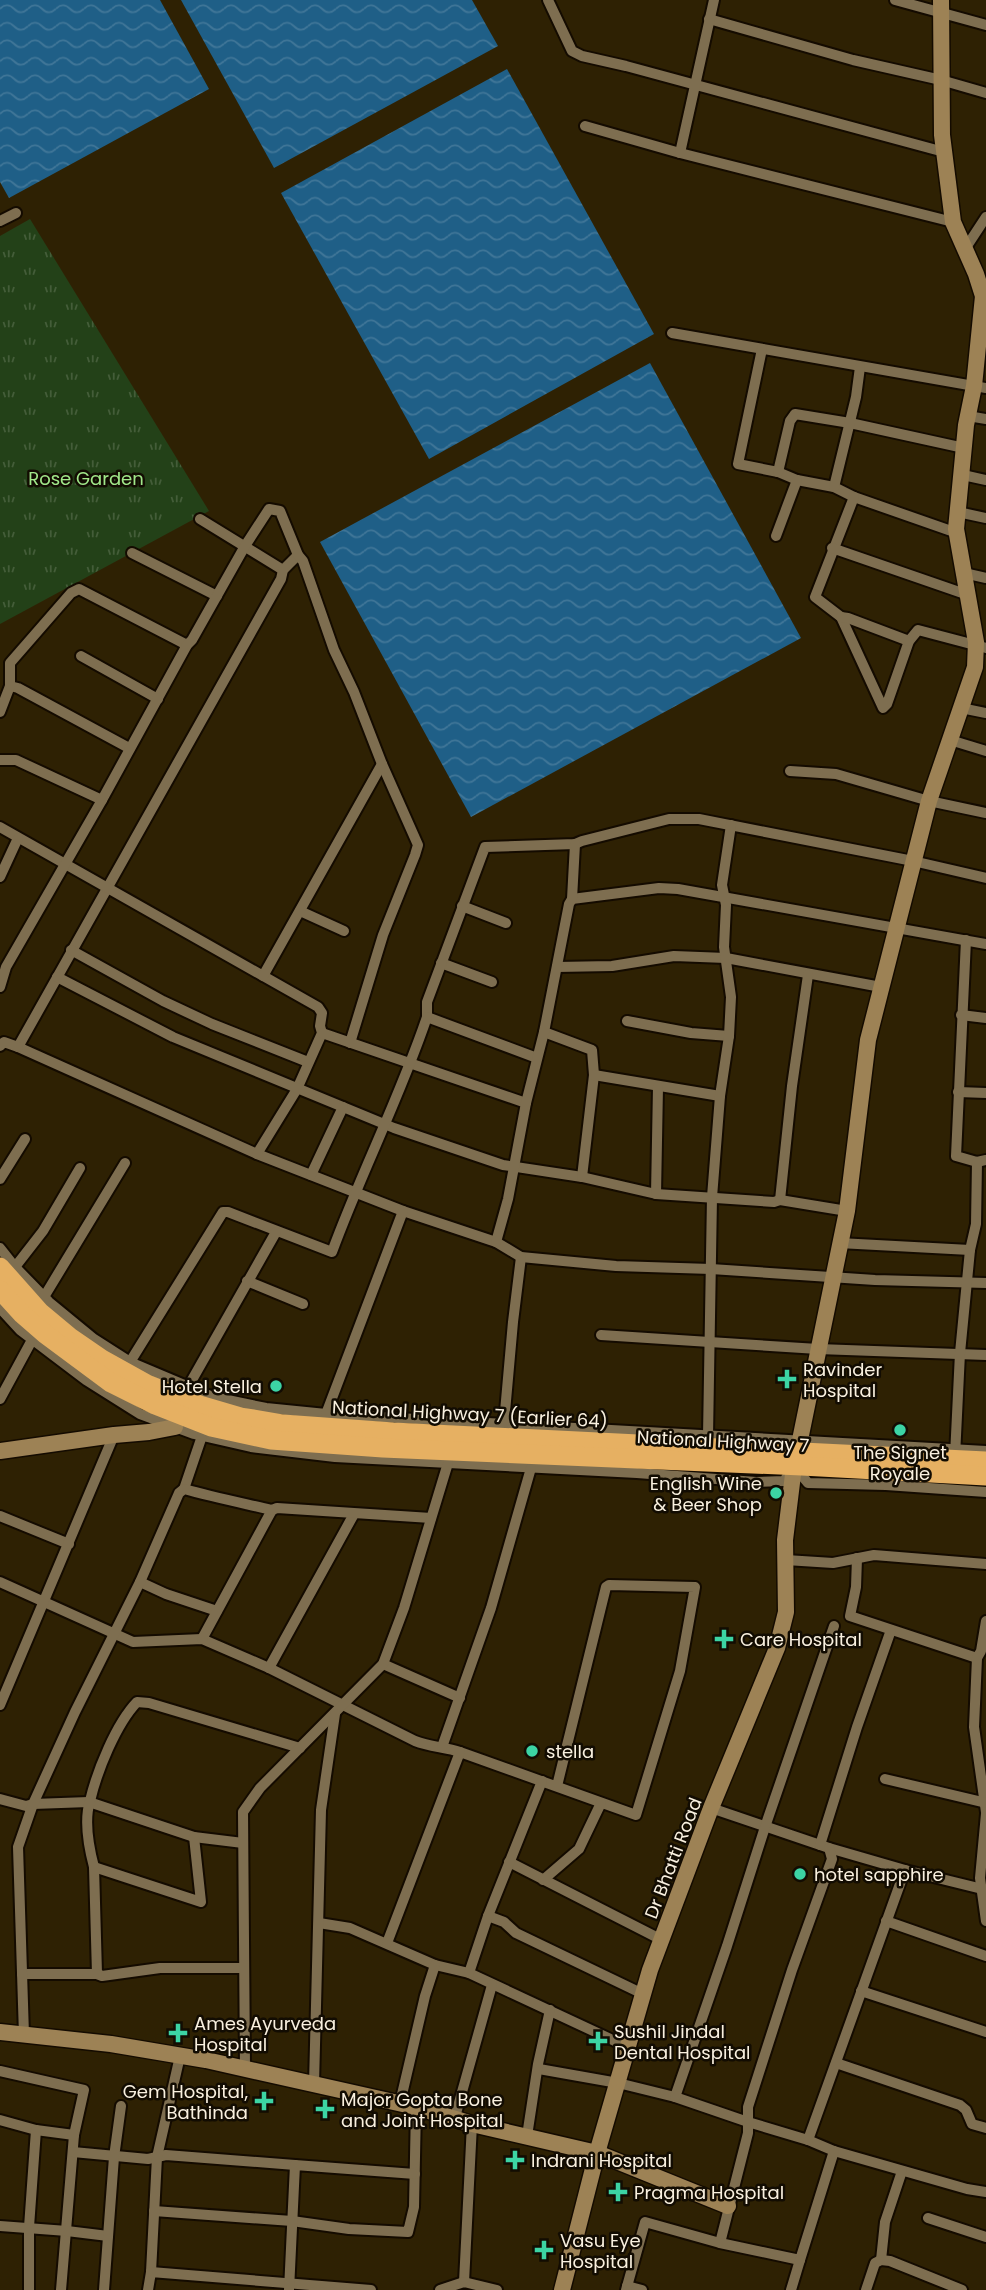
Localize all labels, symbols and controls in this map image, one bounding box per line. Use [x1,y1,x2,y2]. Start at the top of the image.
park label: Rose Garden [28,466,144,491]
place label: Ravinder Hospital [803,1357,882,1403]
marker: Ravinder Hospital [777,1369,797,1389]
place label: Hotel Stella [162,1374,262,1399]
marker: Hotel Stella [268,1378,284,1394]
street label: National Highway 7 (Earlier 64) [331,1394,609,1434]
marker: The Signet Royale [892,1422,908,1438]
street label: National Highway 7 [636,1424,810,1458]
place label: The Signet Royale [853,1440,947,1486]
place label: English Wine & Beer Shop [650,1471,762,1517]
marker: English Wine & Beer Shop [768,1485,784,1501]
place label: Care Hospital [740,1627,862,1652]
marker: Care Hospital [714,1629,734,1649]
place label: stella [546,1739,594,1764]
marker: stella [524,1743,540,1759]
street label: Dr Bhatti Road [638,1794,708,1922]
place label: hotel sapphire [814,1862,944,1887]
marker: hotel sapphire [792,1866,808,1882]
place label: Ames Ayurveda Hospital [194,2011,336,2057]
place label: Sushil Jindal Dental Hospital [614,2019,750,2065]
marker: Ames Ayurveda Hospital [168,2023,188,2043]
marker: Sushil Jindal Dental Hospital [588,2031,608,2051]
place label: Gem Hospital, Bathinda [123,2079,248,2125]
place label: Major Gopta Bone and Joint Hospital [341,2087,503,2133]
marker: Gem Hospital, Bathinda [254,2091,274,2111]
marker: Major Gopta Bone and Joint Hospital [315,2099,335,2119]
place label: Indrani Hospital [531,2148,672,2173]
marker: Indrani Hospital [505,2150,525,2170]
place label: Pragma Hospital [634,2180,784,2205]
marker: Pragma Hospital [608,2182,628,2202]
place label: Vasu Eye Hospital [560,2228,641,2274]
marker: Vasu Eye Hospital [534,2240,554,2260]

